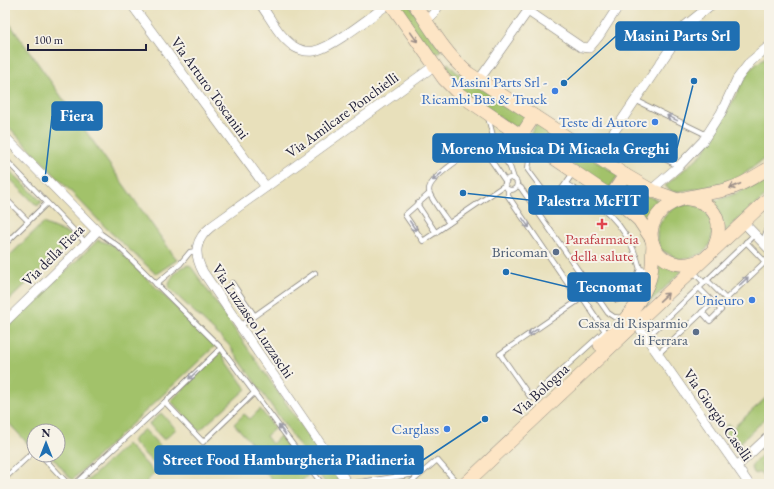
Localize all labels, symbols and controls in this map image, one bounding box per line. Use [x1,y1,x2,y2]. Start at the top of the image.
callout: Masini Parts Srl [616,22,739,50]
text: Masini Parts Srl [624,25,731,46]
scale bar [28,26,146,52]
one-way arrow [410,31,418,42]
text: 100 m [34,32,64,48]
street label: Via Arturo Toscanini [167,33,254,143]
street label: Via Amilcare Ponchielli [282,67,402,162]
place label: Masini Parts Srl - Ricambi Bus & Truck [421,72,548,108]
marker: Masini Parts Srl - Ricambi Bus & Truck [550,86,560,96]
callout: Fiera [52,102,102,130]
text: Fiera [60,105,95,126]
place label: Teste di Autore [559,112,647,131]
one-way arrow [666,114,678,121]
marker: Teste di Autore [650,117,660,127]
callout: Moreno Musica Di Micaela Greghi [433,134,677,162]
text: Moreno Musica Di Micaela Greghi [441,138,670,159]
one-way arrow [432,172,443,181]
one-way arrow [729,183,741,191]
callout: Palestra McFIT [529,186,648,214]
text: Palestra McFIT [537,190,641,211]
one-way arrow [522,217,530,228]
marker: Parafarmacia della salute [597,219,607,229]
street label: Via della Fiera [18,220,88,290]
one-way arrow [409,220,417,231]
place label: Parafarmacia della salute [565,229,639,265]
place label: Bricoman [492,242,548,261]
marker: Bricoman [551,247,561,257]
street label: Via Luzzasco Luzzaschi [208,260,299,382]
callout: Tecnomat [568,273,650,301]
text: Tecnomat [576,276,642,297]
one-way arrow [739,276,749,286]
place label: Unieuro [695,290,744,309]
one-way arrow [659,292,670,301]
marker: Unieuro [747,295,757,305]
place label: Cassa di Risparmio di Ferrara [578,313,688,349]
marker: Cassa di Risparmio di Ferrara [691,327,701,337]
one-way arrow [527,328,538,336]
street label: Via Bologna [509,359,573,420]
street label: Via Giorgio Caselli [680,365,757,465]
one-way arrow [188,370,198,380]
place label: Carglass [392,419,439,438]
north arrow [26,423,66,463]
marker: Carglass [442,424,452,434]
one-way arrow [278,425,286,436]
text: N [42,426,51,440]
callout: Street Food Hamburgheria Piadineria [155,446,423,474]
text: Street Food Hamburgheria Piadineria [163,449,416,470]

